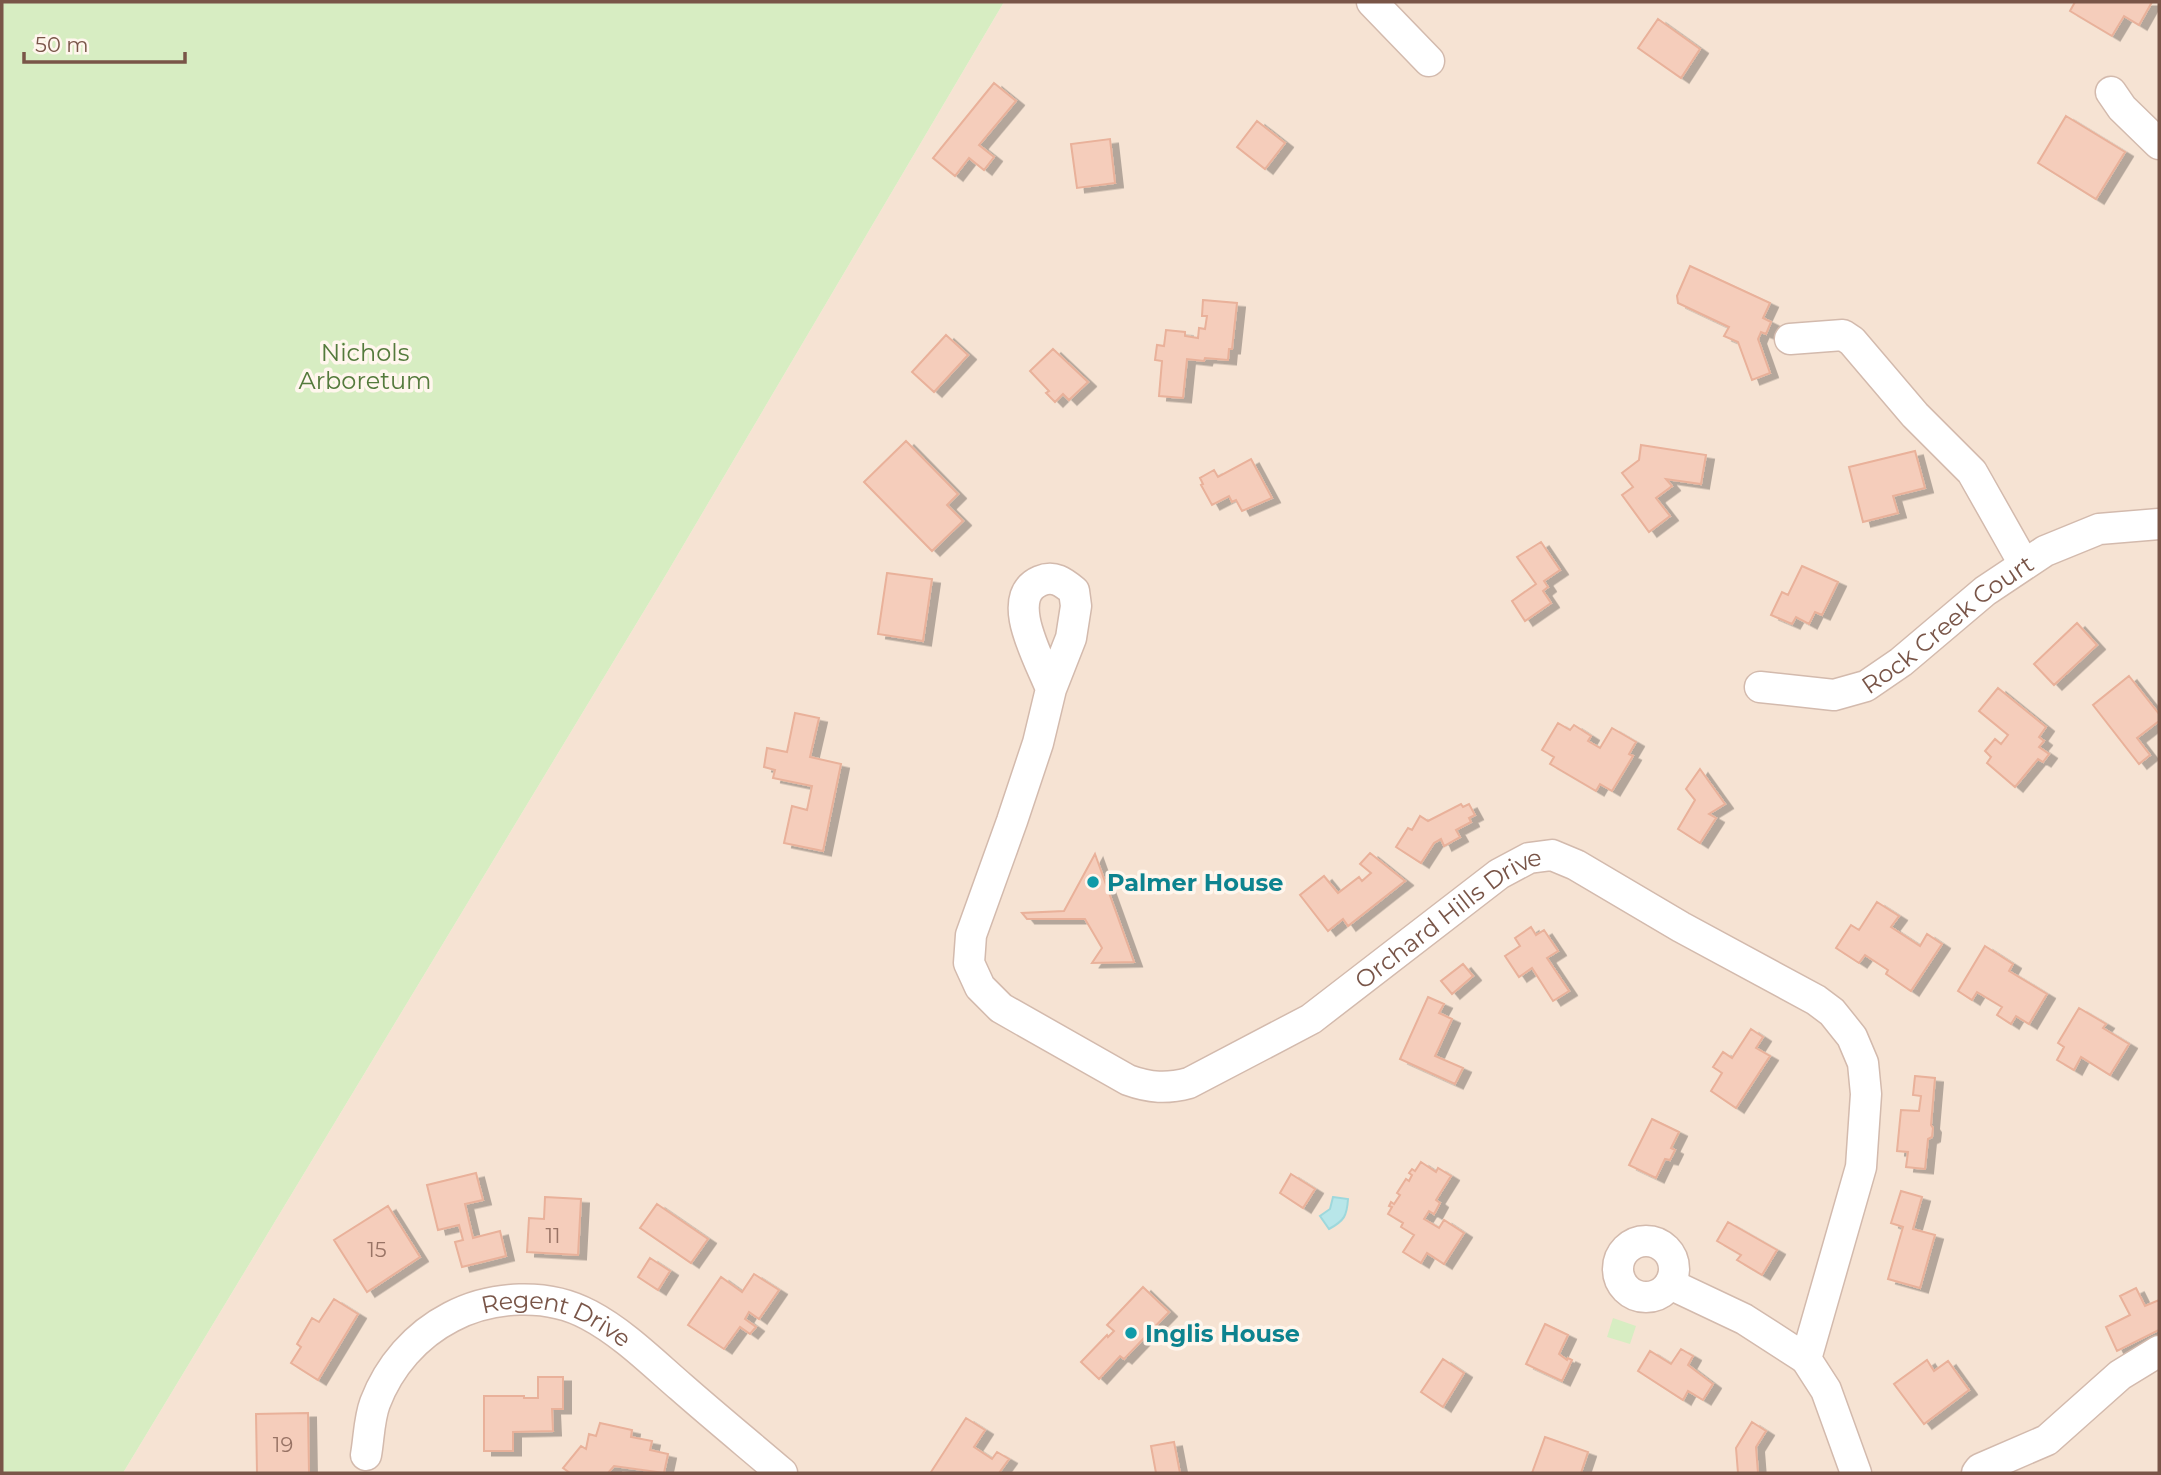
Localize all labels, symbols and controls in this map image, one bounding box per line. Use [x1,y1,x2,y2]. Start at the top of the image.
scale bar [24,21,186,65]
text: 50 m [35,32,89,57]
park label: Nichols Arboretum [298,338,432,395]
street label: Rock Creek Court [1856,548,2039,699]
street label: Orchard Hills Drive [1349,842,1543,995]
place label: Palmer House [1107,868,1283,897]
marker: Palmer House [1085,874,1101,890]
house number: 11 [545,1223,561,1248]
house number: 15 [367,1237,387,1262]
street label: Regent Drive [478,1285,637,1353]
place label: Inglis House [1145,1319,1300,1348]
marker: Inglis House [1123,1325,1139,1341]
house number: 19 [273,1432,293,1457]

